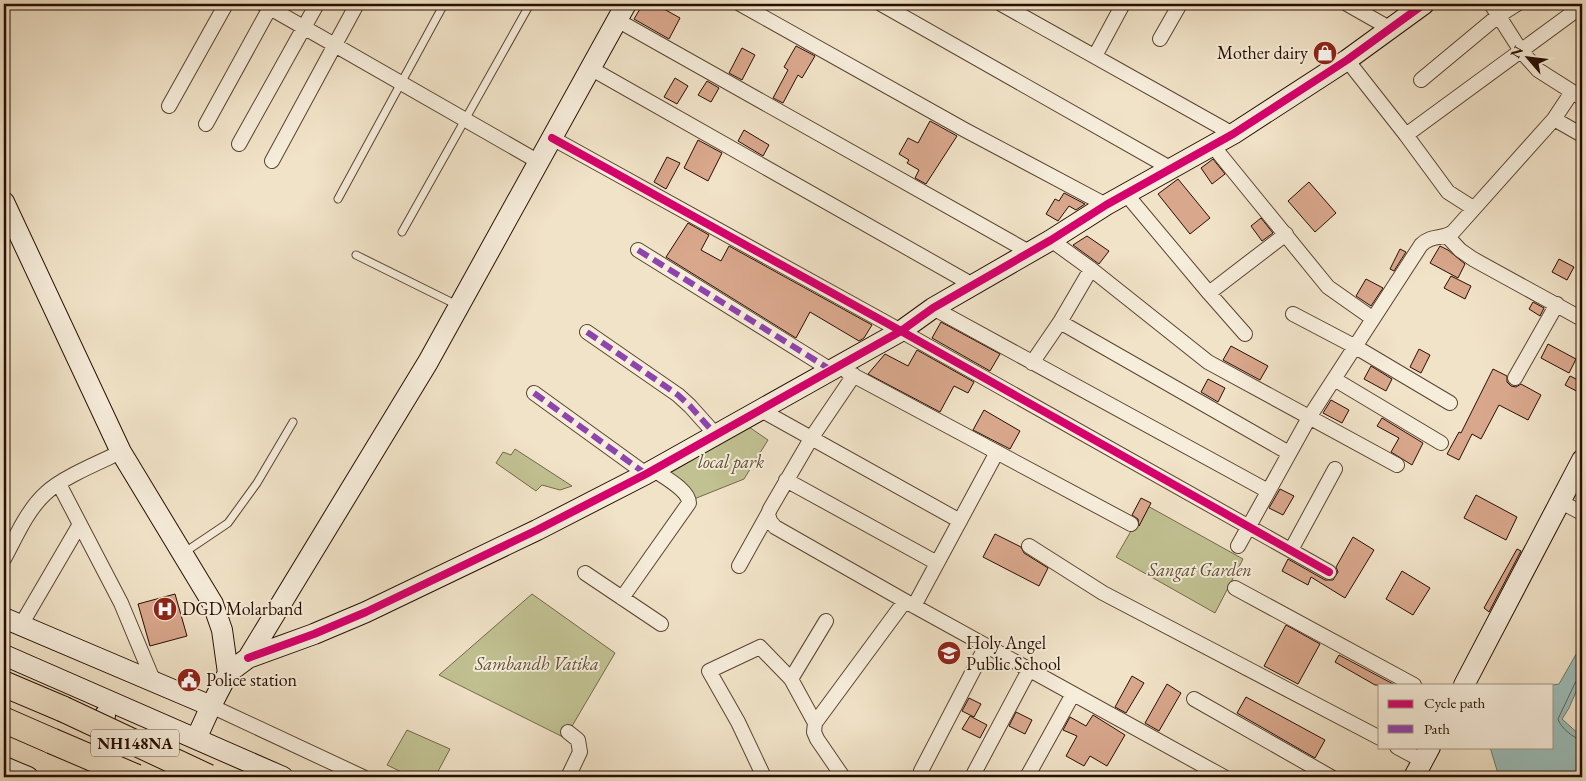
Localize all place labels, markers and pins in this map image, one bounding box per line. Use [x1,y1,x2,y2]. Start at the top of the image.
shop icon: Mother dairy [1312,40,1338,66]
place label: Mother dairy [1217,41,1308,64]
hospital icon: DGD Molarband [152,596,178,622]
place label: DGD Molarband [182,597,303,620]
place label: Holy Angel Public School [966,631,1061,675]
school or university icon: Holy Angel Public School [936,640,962,666]
public building icon: Police station [176,667,202,693]
place label: Police station [206,668,298,691]

